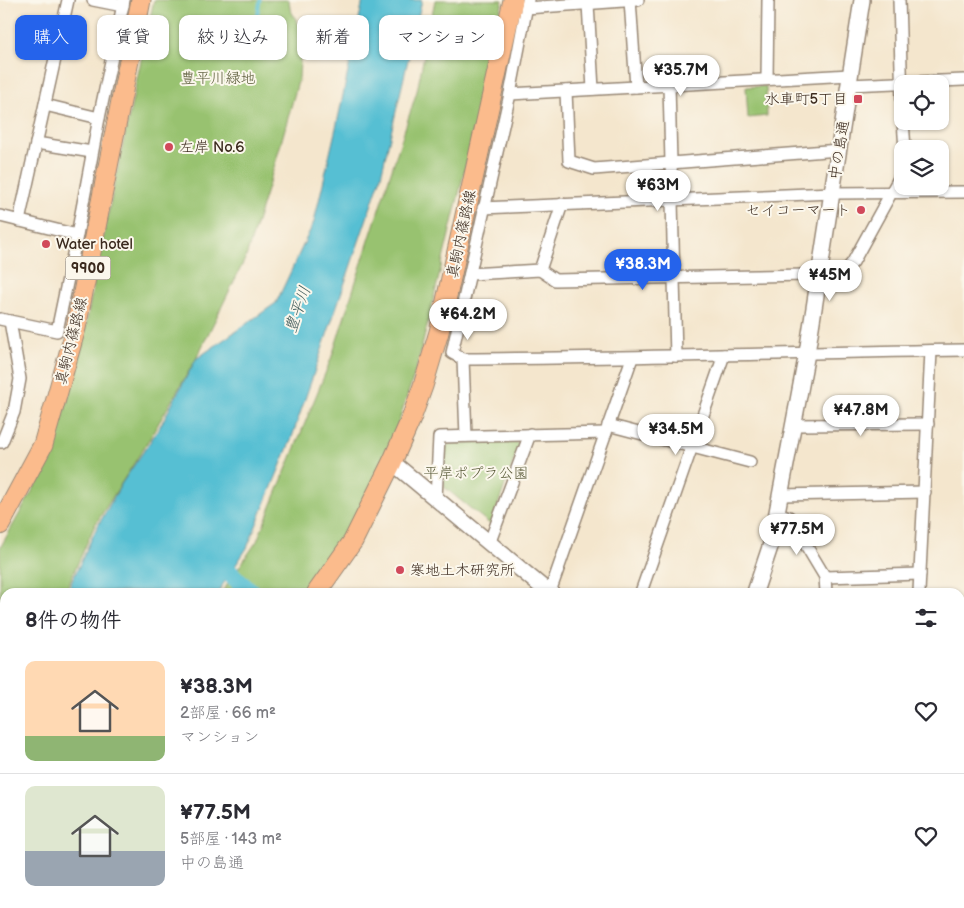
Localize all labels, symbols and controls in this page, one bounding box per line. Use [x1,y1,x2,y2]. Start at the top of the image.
chip: 購入 [15,15,87,60]
chip: 賃貸 [97,15,169,60]
chip: 絞り込み [179,15,287,60]
chip: 新着 [297,15,369,60]
chip: マンション [379,15,504,60]
pin: ¥35.7M [640,54,722,97]
text: ¥35.7M [654,61,708,80]
park label: 豊平川緑地 [180,69,256,88]
map controls [894,75,949,195]
button: locate [894,75,949,130]
place label: 水車町5丁目 [764,90,848,109]
marker: 水車町5丁目 [852,93,864,105]
street label: 中の島通 [825,119,854,181]
place label: 左岸 No.6 [179,138,244,157]
button: layers [894,140,949,195]
marker: 左岸 No.6 [163,141,175,153]
pin: ¥63M [628,170,688,212]
text: ¥63M [637,176,679,195]
street label: 真駒内篠路線 [443,188,480,280]
place label: セイコーマート [746,201,851,220]
marker: セイコーマート [855,204,867,216]
place label: Water hotel [56,235,133,254]
marker: Water hotel [40,238,52,250]
pin: ¥38.3M [602,248,684,291]
text: ¥38.3M [615,255,671,274]
road number: 9900 [66,256,110,280]
pin: ¥45M [800,260,860,302]
text: ¥45M [809,266,851,285]
water label: 豊平川 [282,284,315,335]
street label: 真駒内篠路線 [51,295,92,387]
pin: ¥64.2M [427,298,509,341]
text: ¥64.2M [440,305,496,324]
pin: ¥47.8M [820,394,902,437]
text: ¥47.8M [833,401,889,420]
pin: ¥34.5M [635,414,717,456]
text: ¥34.5M [648,420,704,439]
park label: 平岸ポプラ公園 [423,464,529,483]
pin: ¥77.5M [756,514,838,556]
text: ¥77.5M [770,520,824,539]
place label: 寒地土木研究所 [410,561,515,580]
marker: 寒地土木研究所 [394,564,406,576]
icon: filters [912,604,940,632]
text: 8件の物件 [25,608,122,633]
text: ¥38.3M [180,674,253,699]
icon: home [65,681,125,741]
icon: heart [912,697,940,725]
text: 2部屋 · 66 m² [180,704,276,723]
text: マンション [180,728,259,747]
text: ¥77.5M [180,800,251,825]
icon: home [65,806,125,866]
icon: heart [912,822,940,850]
text: 5部屋 · 143 m² [180,830,282,849]
text: 中の島通 [180,854,244,873]

